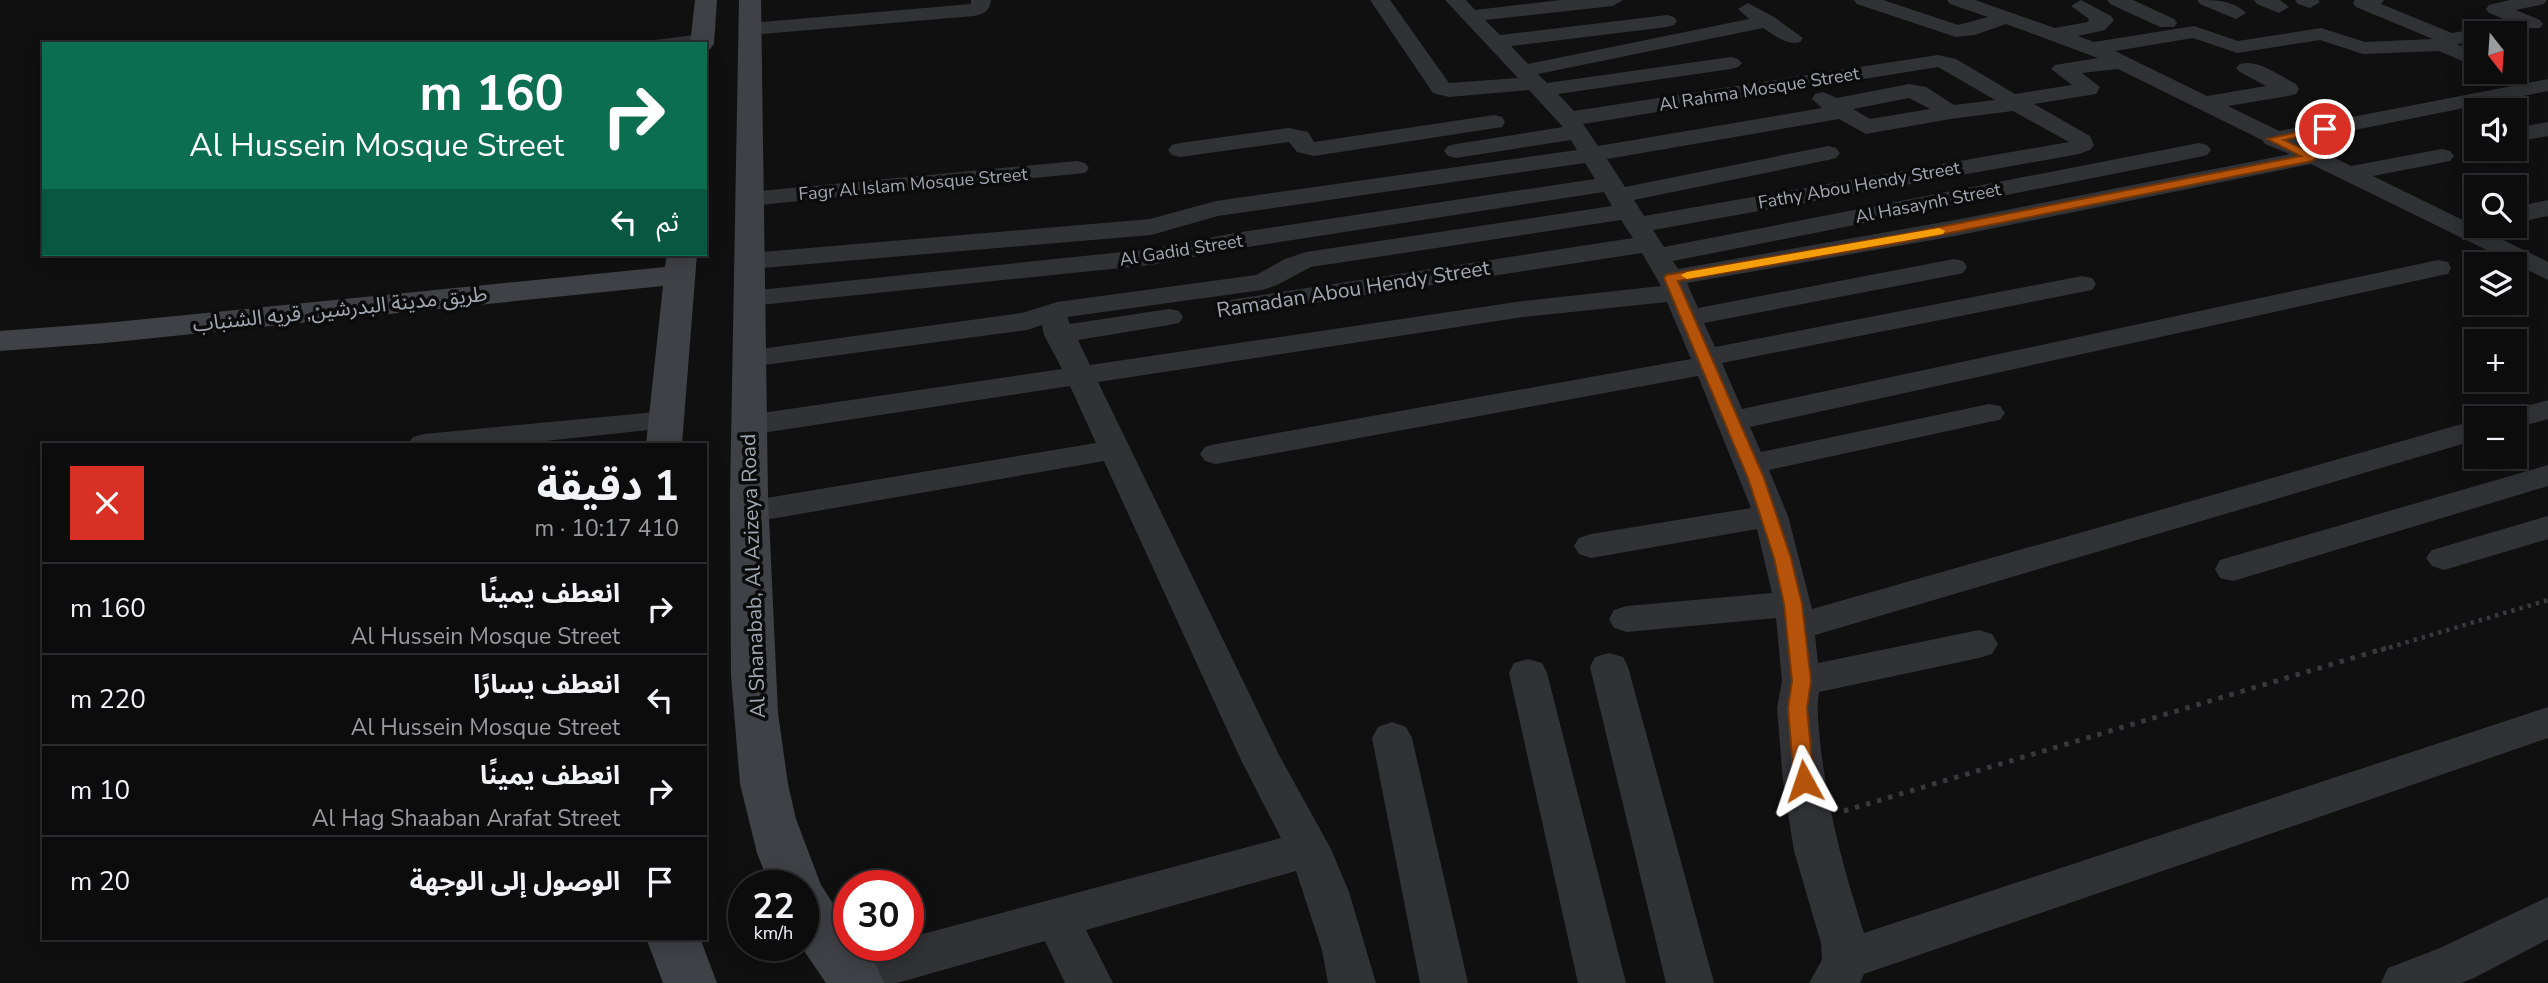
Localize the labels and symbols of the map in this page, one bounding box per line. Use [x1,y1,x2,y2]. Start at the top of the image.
north arrow [2464,21,2527,84]
street label: Al Rahma Mosque Street [1657,61,1862,117]
pin [2295,99,2355,159]
street label: Fathy Abou Hendy Street [1756,155,1963,215]
street label: Fagr Al Islam Mosque Street [797,162,1029,206]
street label: Al Hasaynh Street [1853,177,2004,229]
street label: Al Gadid Street [1118,228,1245,272]
street label: Ramadan Abou Hendy Street [1214,253,1492,324]
street label: طريق مدينة البدرشين, قريه الشنباب [191,280,489,338]
street label: Al Shanabab, Al Azizeya Road [734,433,772,719]
position arrow [1767,744,1841,818]
speed limit sign: 30 [833,870,924,961]

